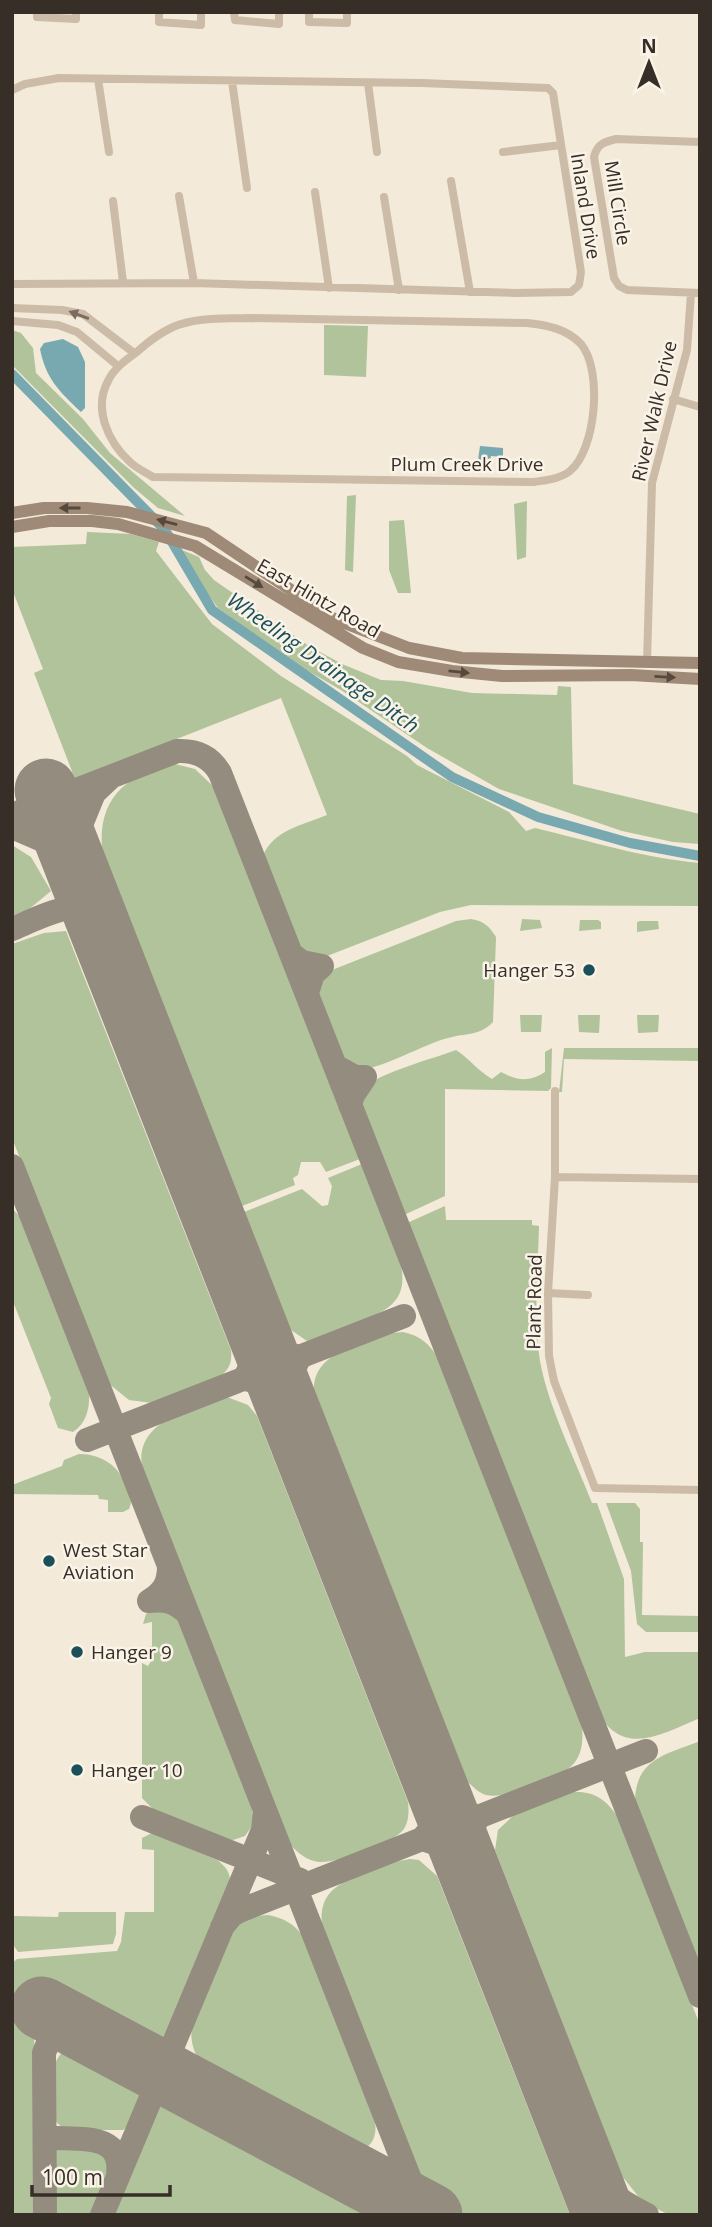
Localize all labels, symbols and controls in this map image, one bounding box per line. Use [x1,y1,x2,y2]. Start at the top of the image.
north arrow [614,28,684,98]
text: N [641,33,657,59]
street label: Inland Drive [565,151,607,261]
street label: Mill Circle [598,159,638,247]
one-way arrow [68,309,89,320]
street label: River Walk Drive [625,338,683,484]
street label: Plum Creek Drive [391,451,543,477]
one-way arrow [58,502,80,514]
one-way arrow [155,516,177,527]
street label: East Hintz Road [253,552,385,644]
one-way arrow [244,576,263,589]
water label: Wheeling Drainage Ditch [222,585,425,739]
one-way arrow [448,667,470,678]
one-way arrow [655,672,677,683]
place label: Hanger 53 [483,957,575,983]
marker: Hanger 53 [581,962,597,978]
street label: Plant Road [520,1254,548,1350]
place label: West Star Aviation [63,1537,148,1585]
marker: West Star Aviation [41,1553,57,1569]
place label: Hanger 9 [91,1639,172,1665]
marker: Hanger 9 [69,1644,85,1660]
place label: Hanger 10 [91,1757,183,1783]
marker: Hanger 10 [69,1762,85,1778]
scale bar [32,2154,170,2198]
text: 100 m [42,2163,103,2191]

